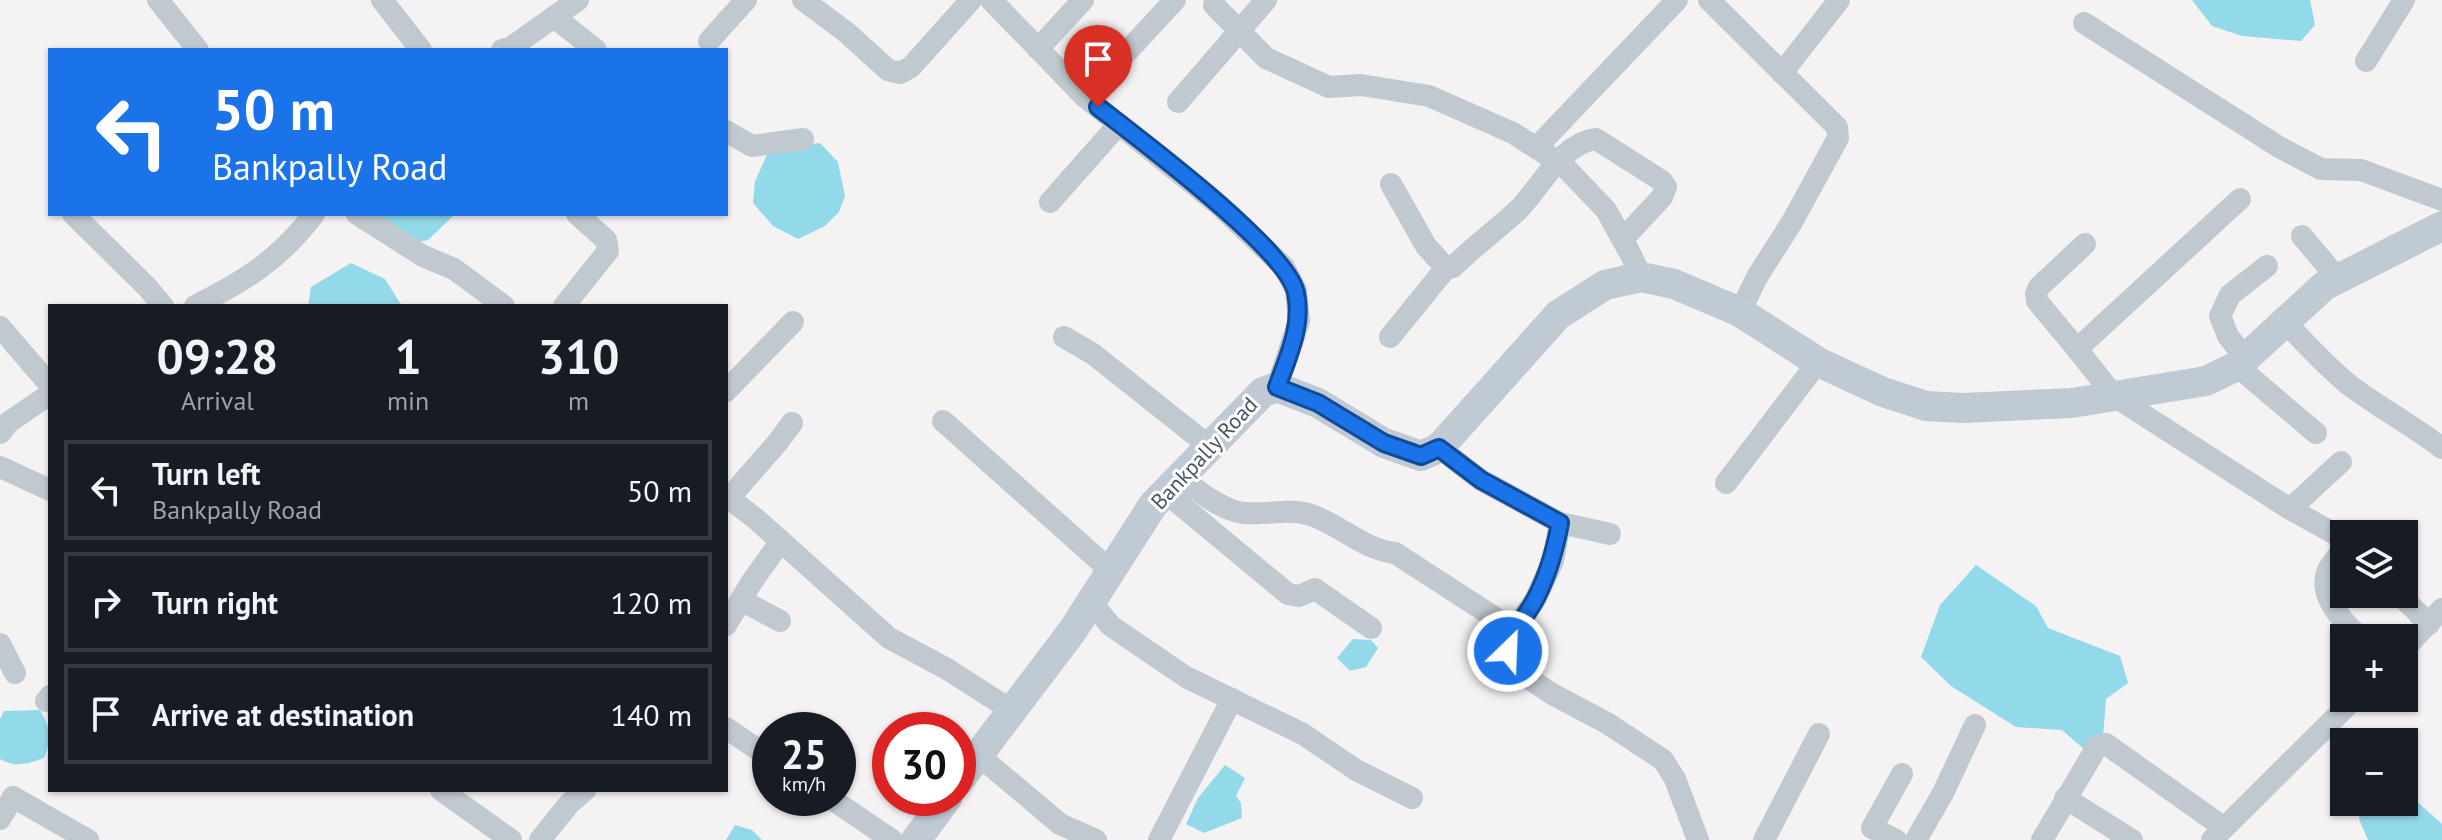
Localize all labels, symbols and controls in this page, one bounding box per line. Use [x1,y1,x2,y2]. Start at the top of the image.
pin [1064,25,1132,107]
icon: arrive [1076,37,1120,81]
text: 50 m [212,73,335,145]
icon: left [80,80,184,184]
text: Bankpally Road [212,143,447,190]
text: 09:28 [157,325,278,387]
text: 1 [394,325,422,387]
text: 310 [538,325,619,387]
text: Arrival [181,384,254,417]
text: min [387,384,429,417]
text: m [568,384,589,417]
street label: Bankpally Road [1145,391,1263,515]
text: Turn left [152,454,260,493]
icon: left [84,468,128,512]
text: 50 m [627,471,692,510]
text: Bankpally Road [152,493,322,526]
map controls [2330,520,2418,816]
button: layers [2330,520,2418,608]
icon: right [84,580,128,624]
text: Turn right [152,583,278,622]
text: 120 m [611,583,692,622]
position arrow [1466,609,1550,693]
button: + [2330,624,2418,712]
icon: arrive [84,692,128,736]
text: Arrive at destination [152,695,414,734]
text: 140 m [611,695,692,734]
speed limit sign: 30 [872,712,976,816]
text: 25 [781,728,827,780]
button: − [2330,728,2418,816]
text: km/h [782,771,826,797]

